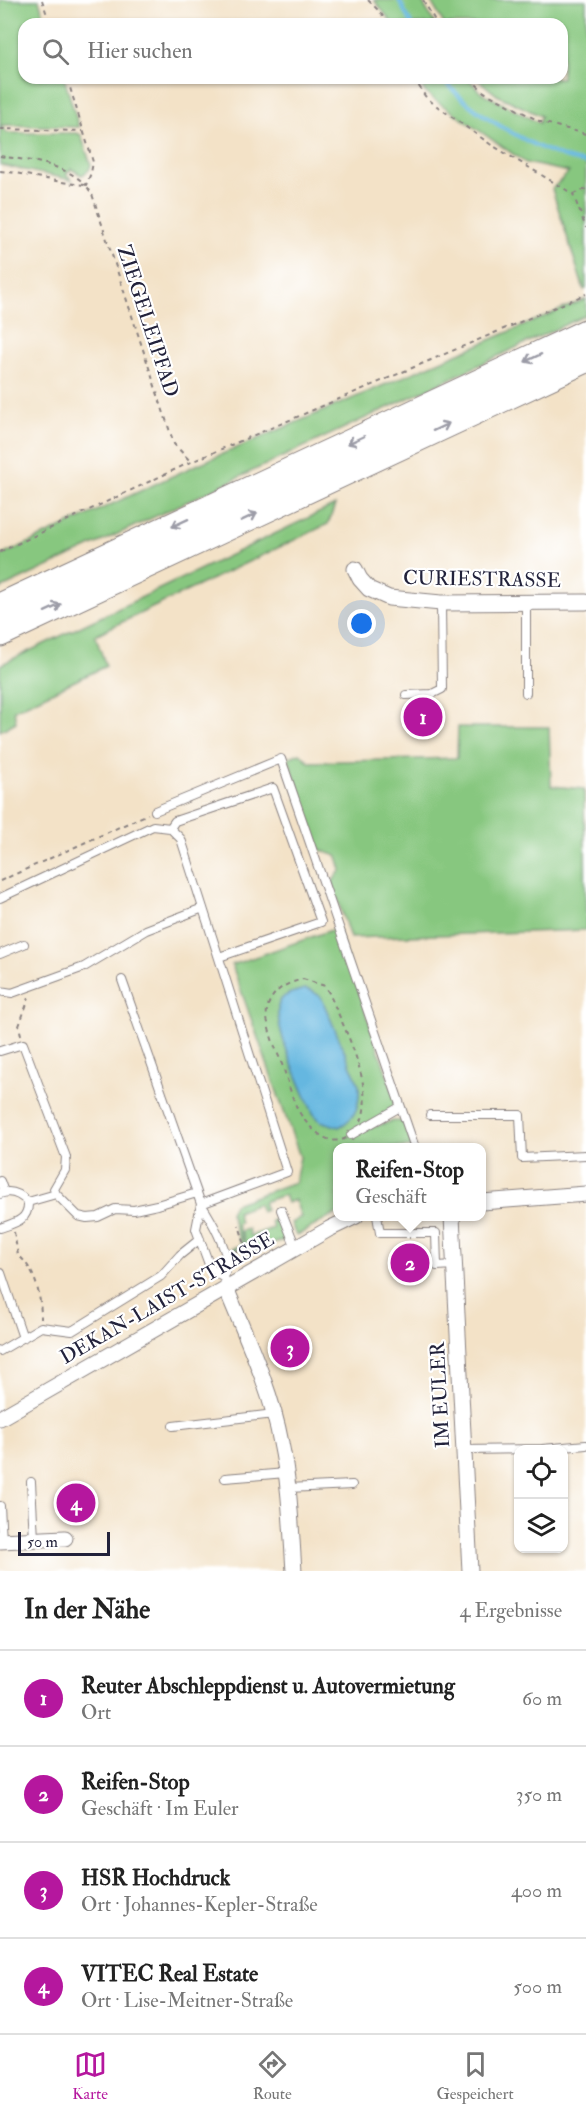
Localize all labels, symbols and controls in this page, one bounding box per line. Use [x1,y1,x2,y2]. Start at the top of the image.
search box [18,18,568,84]
icon: search [39,35,72,68]
text: Hier suchen [87,37,193,65]
street label: ZIEGELEIPFAD [112,242,184,400]
one-way arrow [525,352,543,364]
one-way arrow [432,420,450,432]
one-way arrow [348,435,366,447]
one-way arrow [239,510,257,522]
one-way arrow [171,517,189,529]
street label: CURIESTRASSE [403,565,561,593]
one-way arrow [44,601,62,613]
your location [347,609,376,638]
pin: 1 [404,694,442,740]
popup [333,1143,486,1221]
text: Reifen-Stop [355,1156,464,1184]
text: Geschäft [355,1184,427,1209]
street label: DEKAN-LAIST-STRASSE [55,1226,279,1370]
pin: 2 [390,1240,430,1286]
pin: 3 [270,1326,310,1370]
street label: IM EULER [425,1341,455,1449]
map controls [514,1445,568,1553]
button: locate [514,1445,568,1499]
pin: 4 [56,1480,96,1526]
button: layers [514,1499,568,1553]
scale bar [18,1529,110,1556]
text: 50 m [27,1532,58,1552]
text: In der Nähe [24,1594,150,1626]
text: 4 Ergebnisse [460,1598,562,1623]
text: Reuter Abschleppdienst u. Autovermietung [81,1672,455,1700]
text: 1 [40,1686,47,1711]
text: 60 m [522,1686,562,1711]
text: Ort [81,1700,111,1725]
text: Reifen-Stop [81,1768,190,1796]
text: 2 [38,1782,49,1807]
text: 350 m [516,1782,562,1807]
text: Geschäft · Im Euler [81,1796,239,1821]
text: HSR Hochdruck [81,1864,230,1892]
text: 3 [40,1878,47,1903]
text: 400 m [511,1878,562,1903]
text: Ort · Johannes-Kepler-Straße [81,1892,318,1917]
text: VITEC Real Estate [81,1960,258,1988]
text: 4 [38,1974,49,1999]
text: 500 m [513,1974,562,1999]
text: Ort · Lise-Meitner-Straße [81,1988,293,2013]
tab: Karte [72,2048,108,2104]
tab: Route [253,2048,292,2104]
tab: Gespeichert [436,2048,514,2104]

